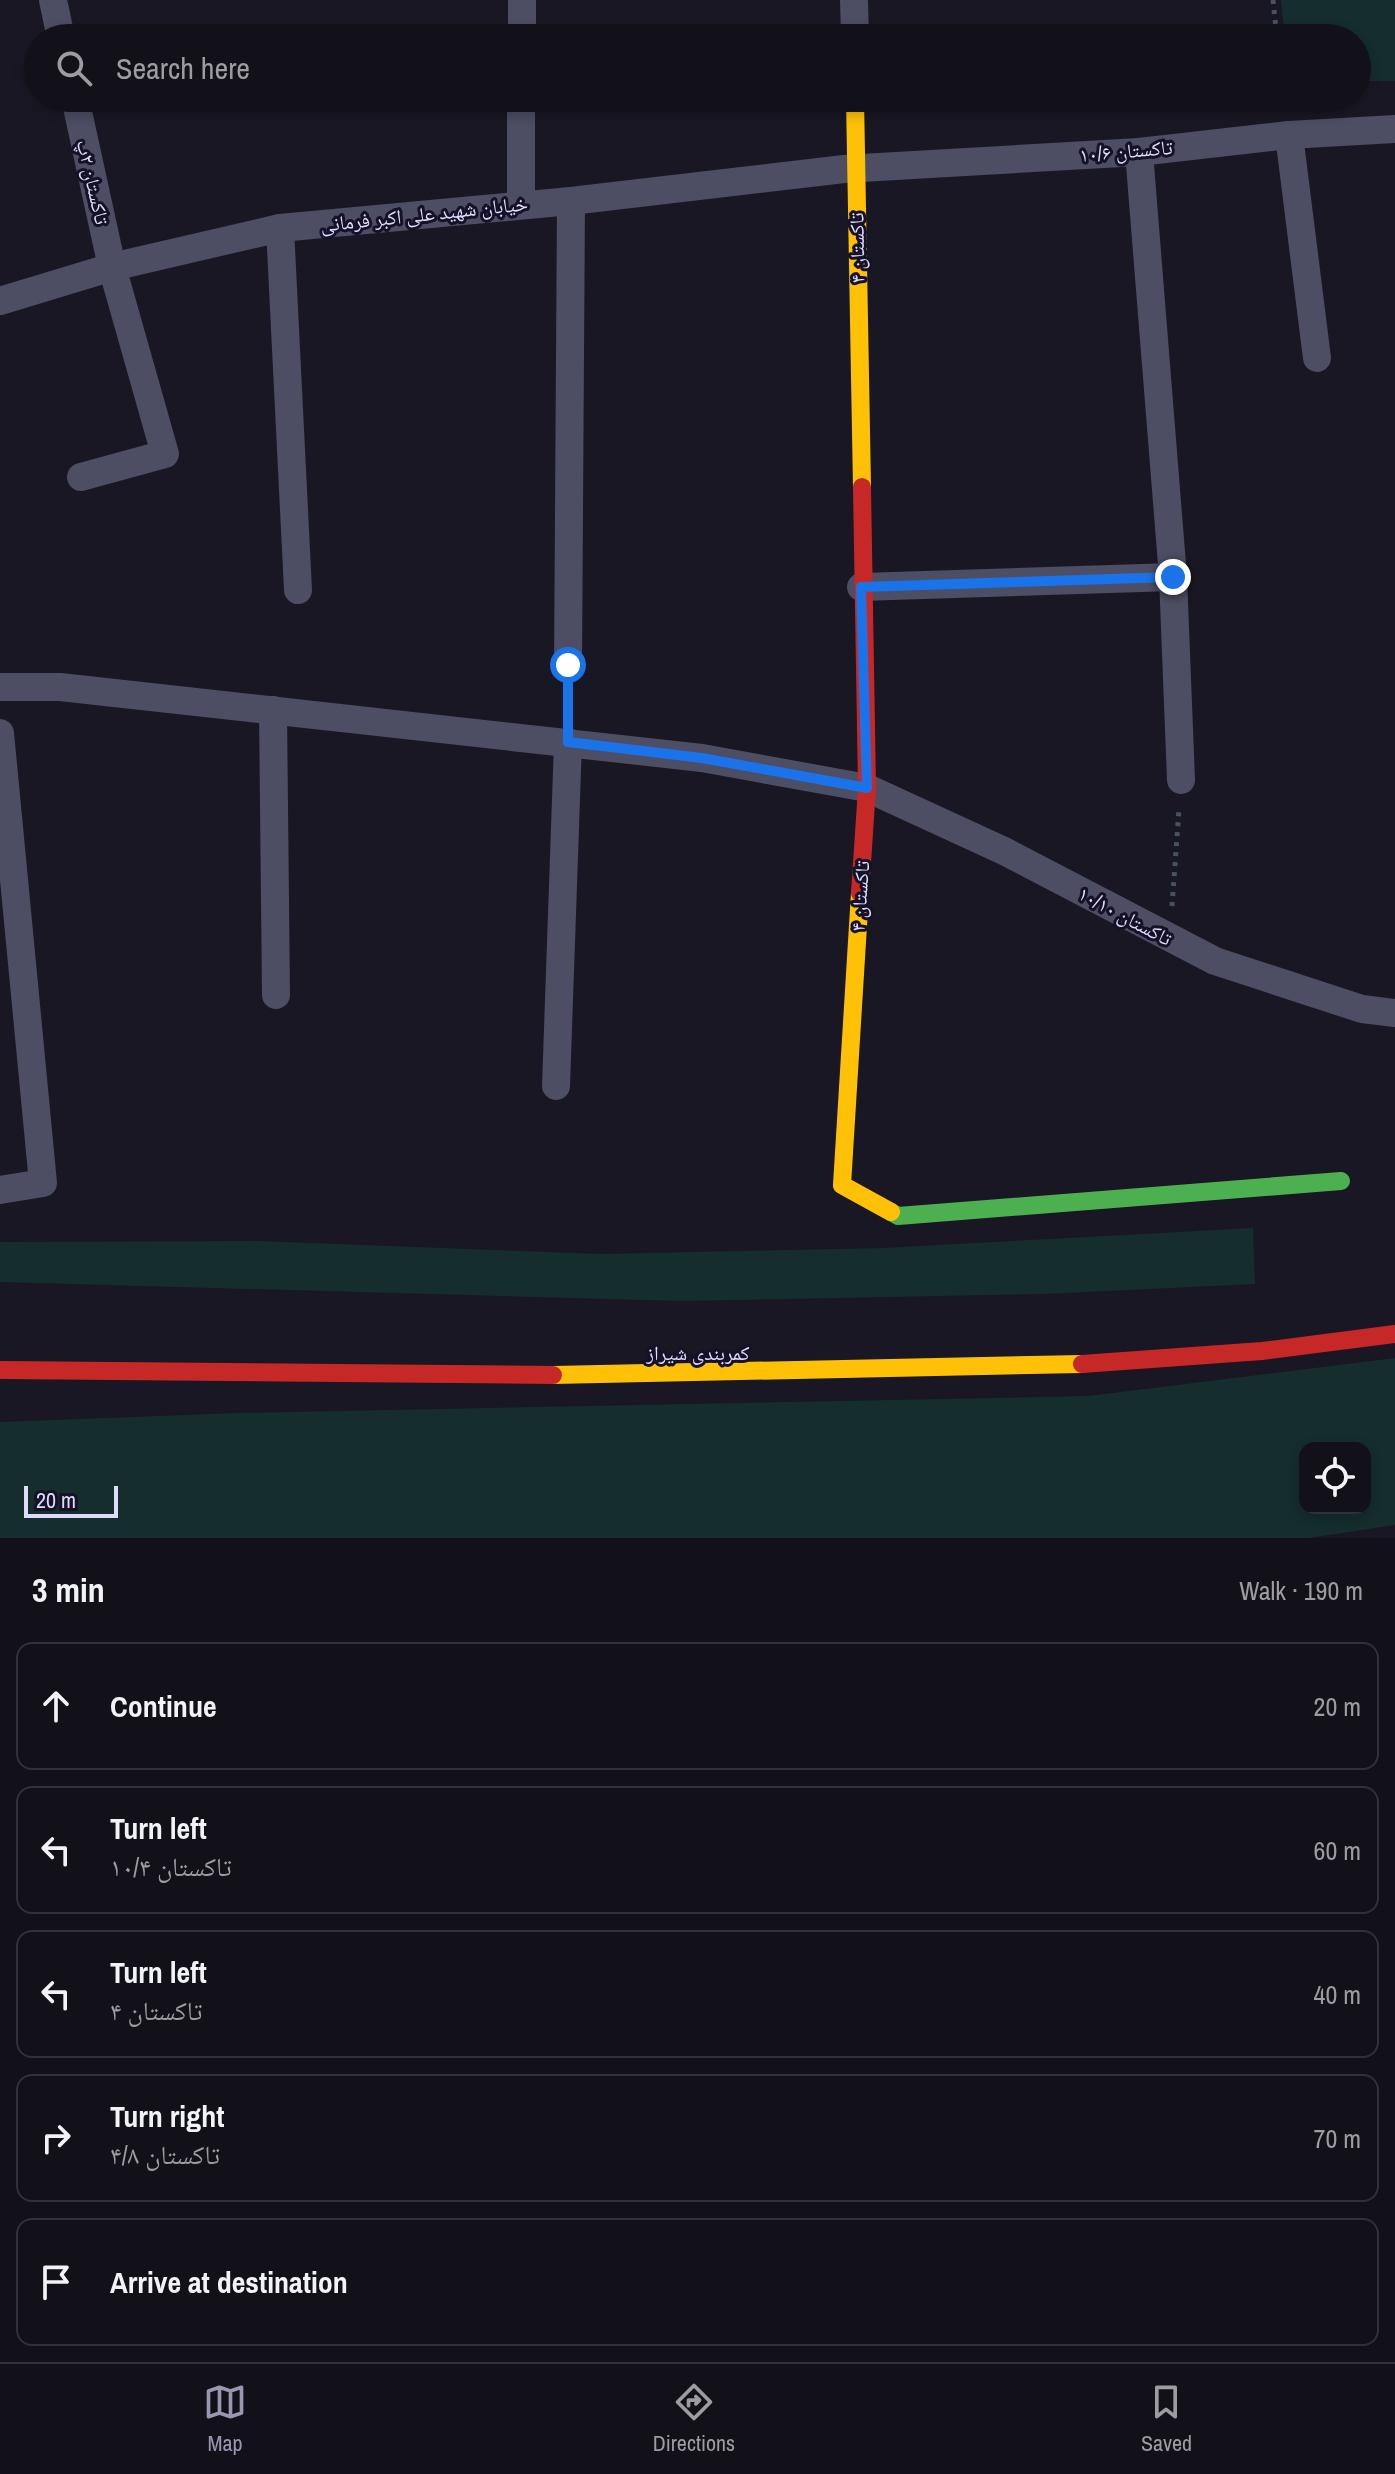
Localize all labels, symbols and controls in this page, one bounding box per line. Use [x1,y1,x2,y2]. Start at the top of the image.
search box [24,24,1371,112]
icon: search [52,46,96,90]
text: Search here [116,48,250,88]
street label: تاکستان ۱۰/۶ [1078,133,1174,168]
street label: تاکستان ۲پ [71,137,116,227]
street label: خیابان شهید علی اکبر فرمانی [319,189,529,238]
street label: تاکستان ۴ [842,212,871,284]
route end [1155,559,1191,595]
route start [550,647,586,683]
street label: تاکستان ۴ [844,859,875,932]
street label: تاکستان ۱۰/۱۰ [1074,880,1177,952]
street label: کمربندی شیراز [645,1339,750,1366]
map controls [1299,1442,1371,1514]
button: locate [1299,1442,1371,1514]
scale bar [24,1482,118,1518]
text: 20 m [36,1485,76,1515]
text: 3 min [32,1567,105,1613]
text: Walk · 190 m [1239,1573,1363,1608]
icon: ahead [34,1684,78,1728]
text: Continue [110,1686,217,1726]
text: 20 m [1314,1689,1361,1724]
text: Turn left [110,1808,207,1848]
icon: left [34,1828,78,1872]
text: 60 m [1314,1833,1361,1868]
text: تاکستان ۱۰/۴ [110,1849,232,1884]
text: Turn left [110,1952,207,1992]
icon: left [34,1972,78,2016]
text: 40 m [1314,1977,1361,2012]
text: تاکستان ۴ [110,1993,202,2028]
text: Turn right [110,2096,224,2136]
icon: right [34,2116,78,2160]
text: 70 m [1314,2121,1361,2156]
text: تاکستان ۴/۸ [110,2137,220,2172]
icon: arrive [34,2260,78,2304]
text: Arrive at destination [110,2262,348,2302]
tab: Map [203,2380,247,2458]
tab: Directions [653,2380,735,2458]
tab: Saved [1141,2380,1192,2458]

